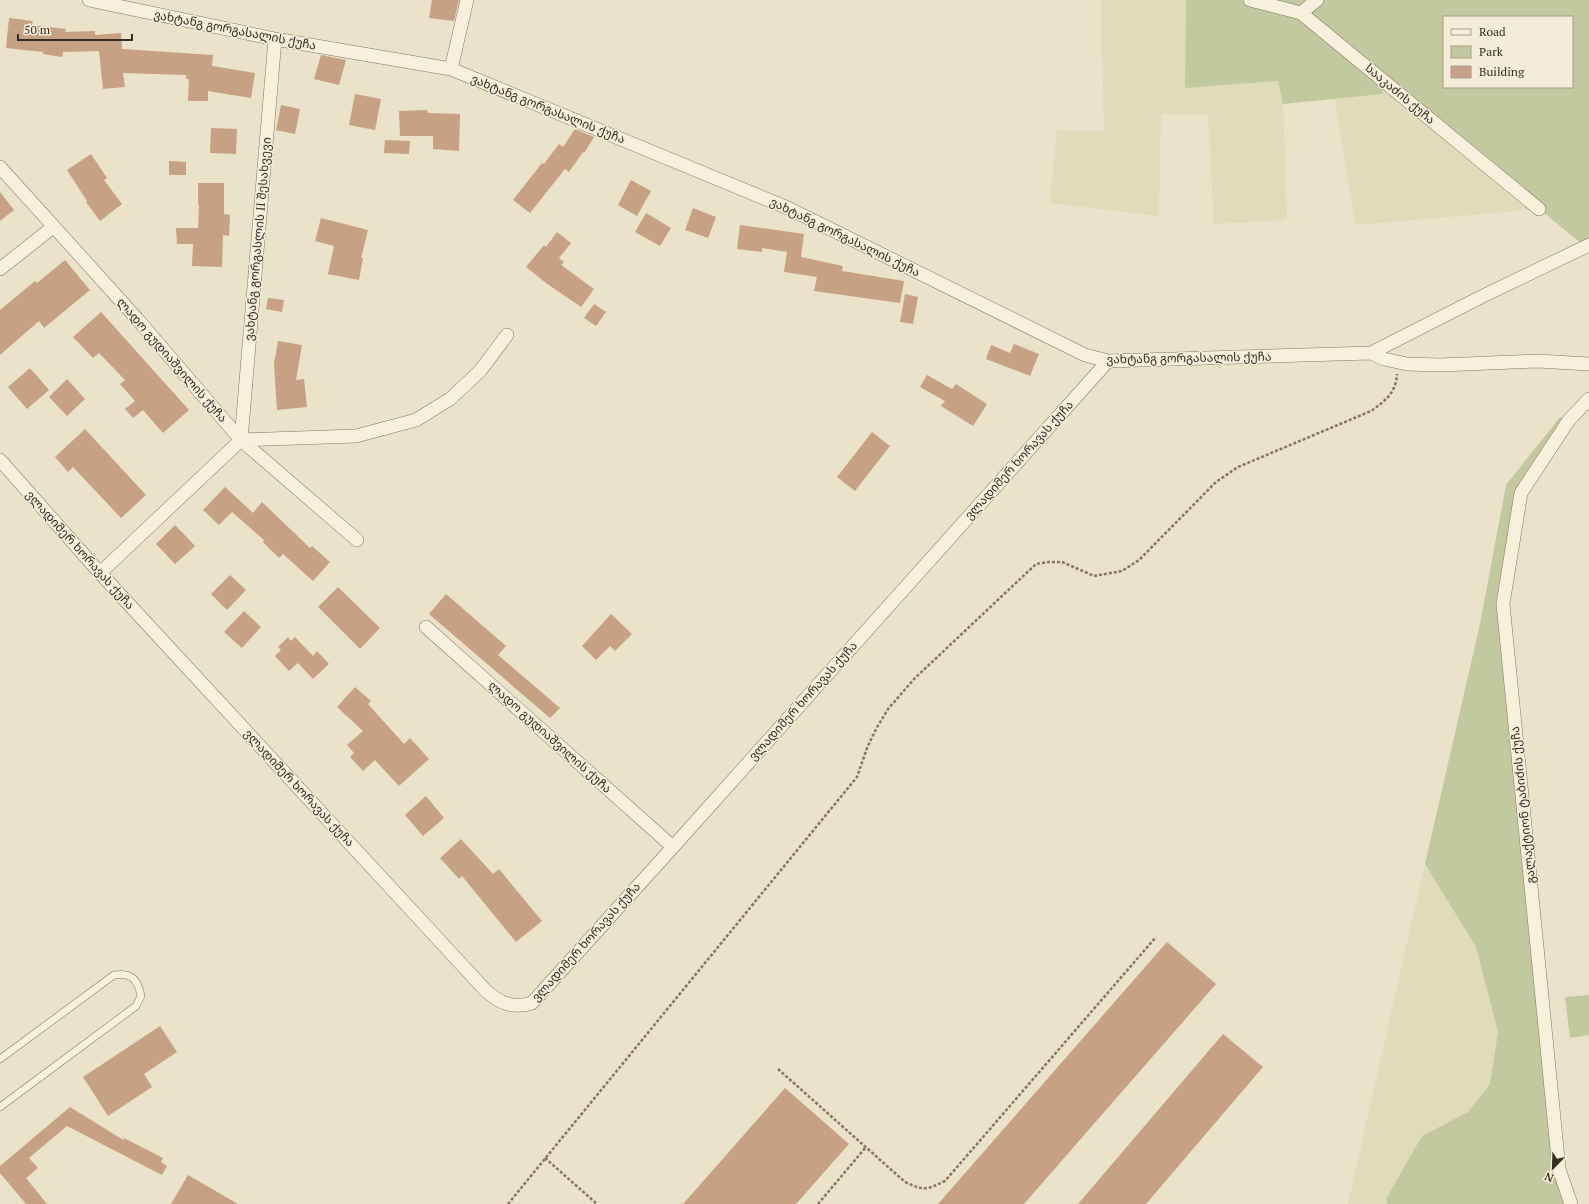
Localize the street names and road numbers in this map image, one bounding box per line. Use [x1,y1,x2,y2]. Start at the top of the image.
street label: ვახტანგ გორგასალის ქუჩა [152,6,318,54]
street label: სააკაძის ქუჩა [1362,60,1438,127]
street label: ვახტანგ გორგასალის ქუჩა [468,71,628,147]
street label: ვახტანგ გორგასლის II შესახვევი [241,136,275,342]
street label: ვახტანგ გორგასალის ქუჩა [767,194,923,280]
street label: ლადო გუდიაშვილის ქუჩა [113,294,231,426]
street label: ვახტანგ გორგასალის ქუჩა [1106,349,1272,367]
street label: ვლადიმერ ხორავას ქუჩა [961,397,1077,523]
street label: ვლადიმერ ხორავას ქუჩა [22,487,138,613]
street label: ვლადიმერ ხორავას ქუჩა [745,638,861,764]
street label: ლადო გუდიაშვილის ქუჩა [485,677,615,797]
street label: გალაქტიონ ტაბიძის ქუჩა [1507,725,1539,885]
street label: ვლადიმერ ხორავას ქუჩა [240,726,358,850]
street label: ვლადიმერ ხორავას ქუჩა [528,879,644,1005]

